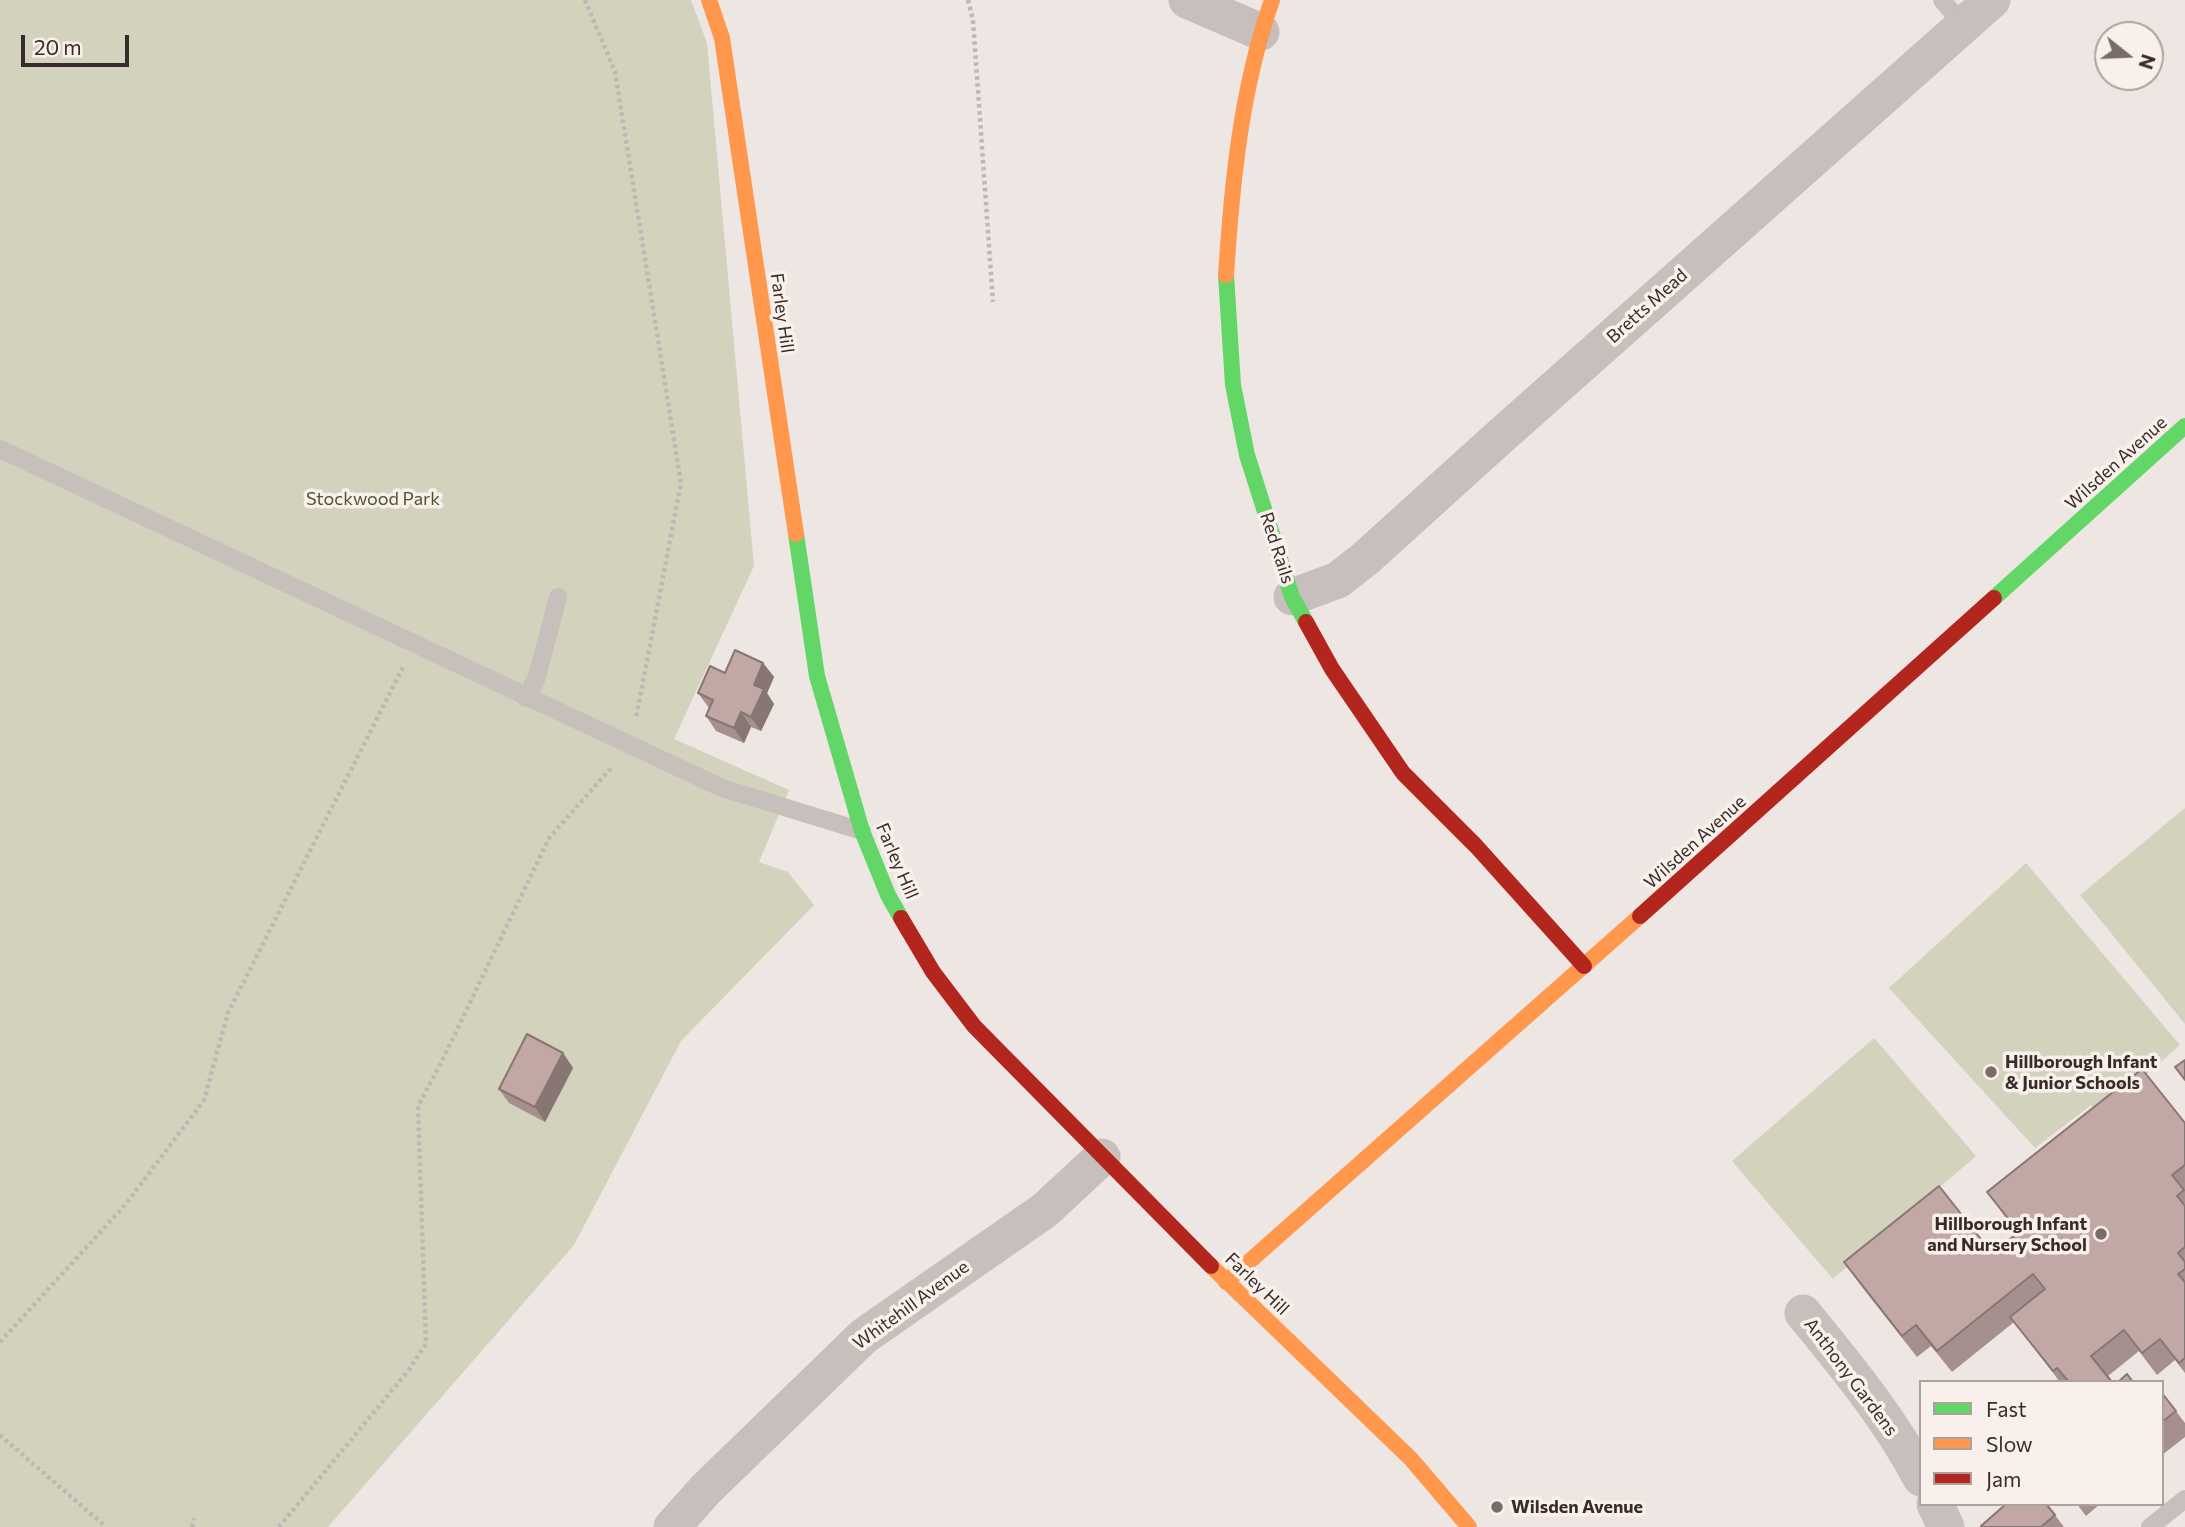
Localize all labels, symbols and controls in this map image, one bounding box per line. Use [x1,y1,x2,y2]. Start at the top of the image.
scale bar [24,21,133,65]
north arrow [2094,21,2164,91]
text: 20 m [34,34,82,59]
text: N [2134,52,2161,72]
street label: Bretts Mead [1602,264,1692,348]
street label: Farley Hill [766,272,798,354]
street label: Wilsden Avenue [2061,412,2171,514]
park label: Stockwood Park [306,488,440,510]
street label: Red Rails [1255,510,1299,586]
street label: Wilsden Avenue [1640,791,1750,893]
street label: Farley Hill [871,820,923,902]
place label: Hillborough Infant & Junior Schools [2005,1051,2157,1094]
marker: Hillborough Infant & Junior Schools [1983,1064,1999,1080]
place label: Hillborough Infant and Nursery School [1927,1213,2087,1256]
marker: Hillborough Infant and Nursery School [2093,1226,2109,1242]
street label: Farley Hill [1221,1248,1293,1320]
street label: Whitehill Avenue [849,1256,973,1354]
street label: Anthony Gardens [1800,1314,1902,1440]
legend [1919,1380,2164,1506]
text: Fast [1986,1396,2027,1421]
text: Slow [1986,1431,2033,1456]
text: Jam [1986,1466,2021,1491]
place label: Wilsden Avenue [1511,1496,1643,1518]
marker: Wilsden Avenue [1489,1499,1505,1515]

